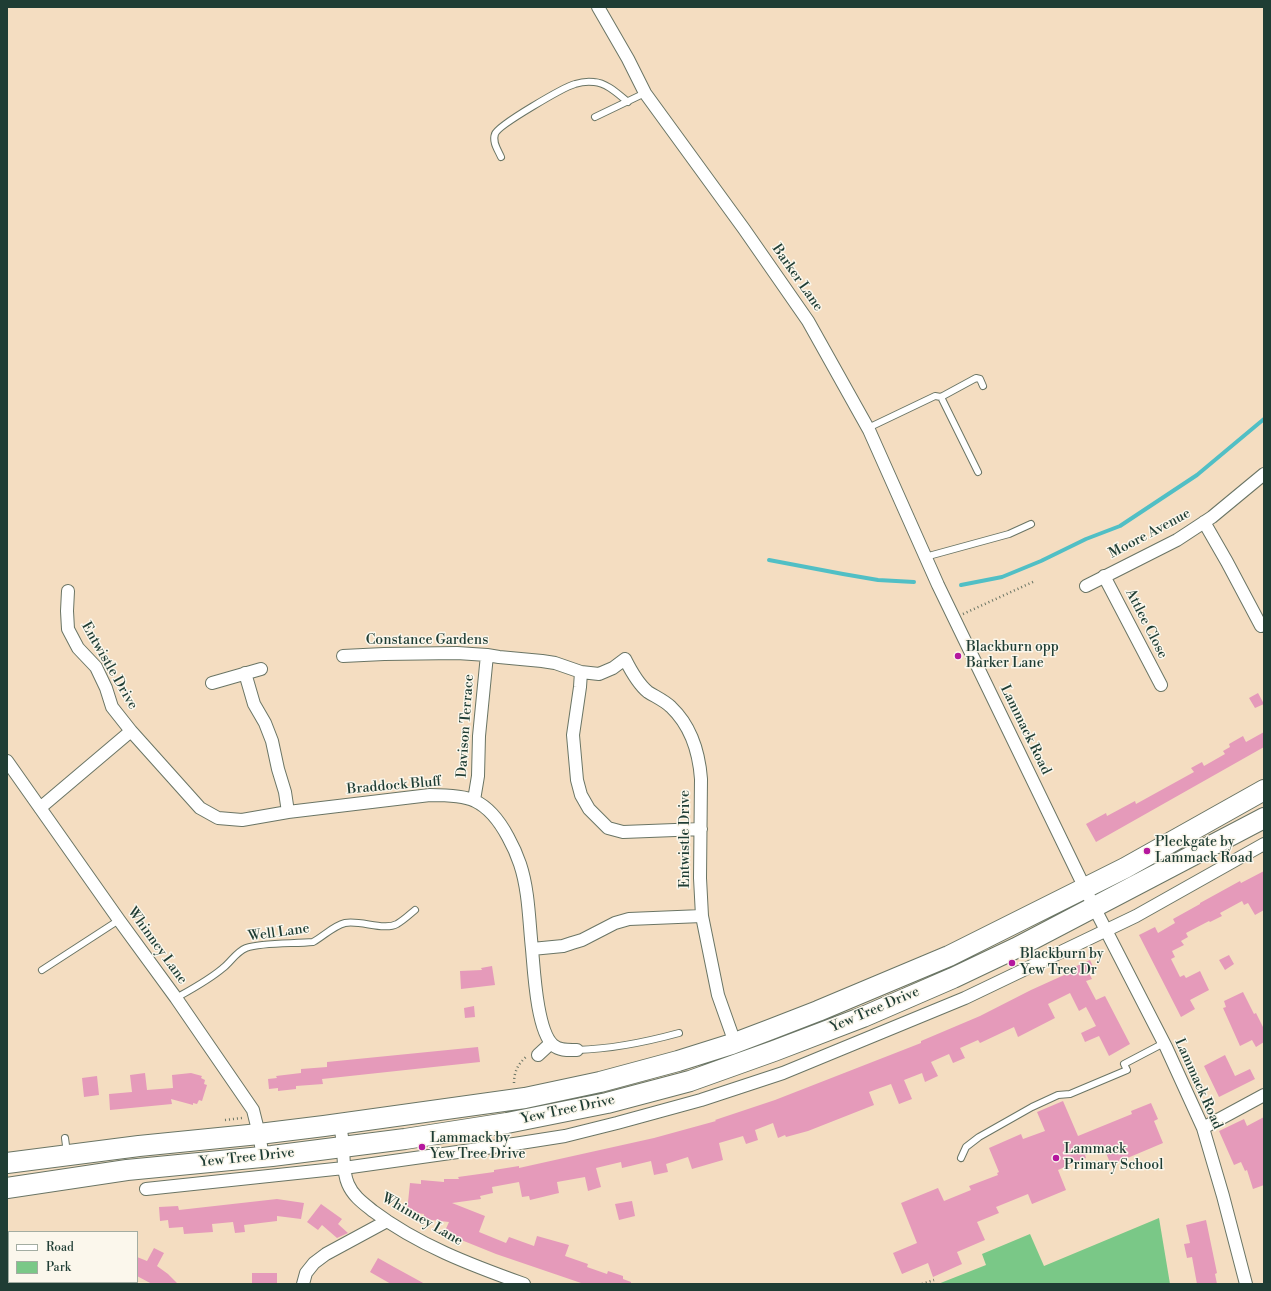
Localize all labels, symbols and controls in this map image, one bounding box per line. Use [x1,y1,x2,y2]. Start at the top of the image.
street label: Barker Lane [768,241,826,315]
street label: Moore Avenue [1106,505,1194,563]
street label: Attlee Close [1121,586,1171,662]
street label: Entwistle Drive [77,619,141,713]
street label: Constance Gardens [366,633,488,649]
place label: Blackburn opp Barker Lane [966,640,1059,672]
marker: Blackburn opp Barker Lane [953,651,963,661]
street label: Davison Terrace [454,674,478,778]
street label: Lammack Road [996,682,1054,778]
street label: Braddock Bluff [346,773,442,799]
street label: Entwistle Drive [678,790,694,888]
place label: Pleckgate by Lammack Road [1155,835,1253,868]
marker: Pleckgate by Lammack Road [1142,846,1152,856]
street label: Whinney Lane [124,904,190,988]
street label: Well Lane [247,920,311,946]
place label: Blackburn by Yew Tree Dr [1020,947,1104,980]
marker: Blackburn by Yew Tree Dr [1007,958,1017,968]
street label: Yew Tree Drive [828,984,922,1036]
street label: Lammack Road [1170,1036,1226,1132]
street label: Yew Tree Drive [519,1092,617,1128]
place label: Lammack by Yew Tree Drive [430,1131,526,1164]
marker: Lammack by Yew Tree Drive [417,1142,427,1152]
place label: Lammack Primary School [1064,1142,1163,1174]
street label: Yew Tree Drive [199,1145,295,1171]
marker: Lammack Primary School [1051,1153,1061,1163]
street label: Whinney Lane [378,1190,466,1250]
legend [8,1231,138,1283]
text: Road [46,1240,74,1255]
text: Park [46,1260,71,1275]

